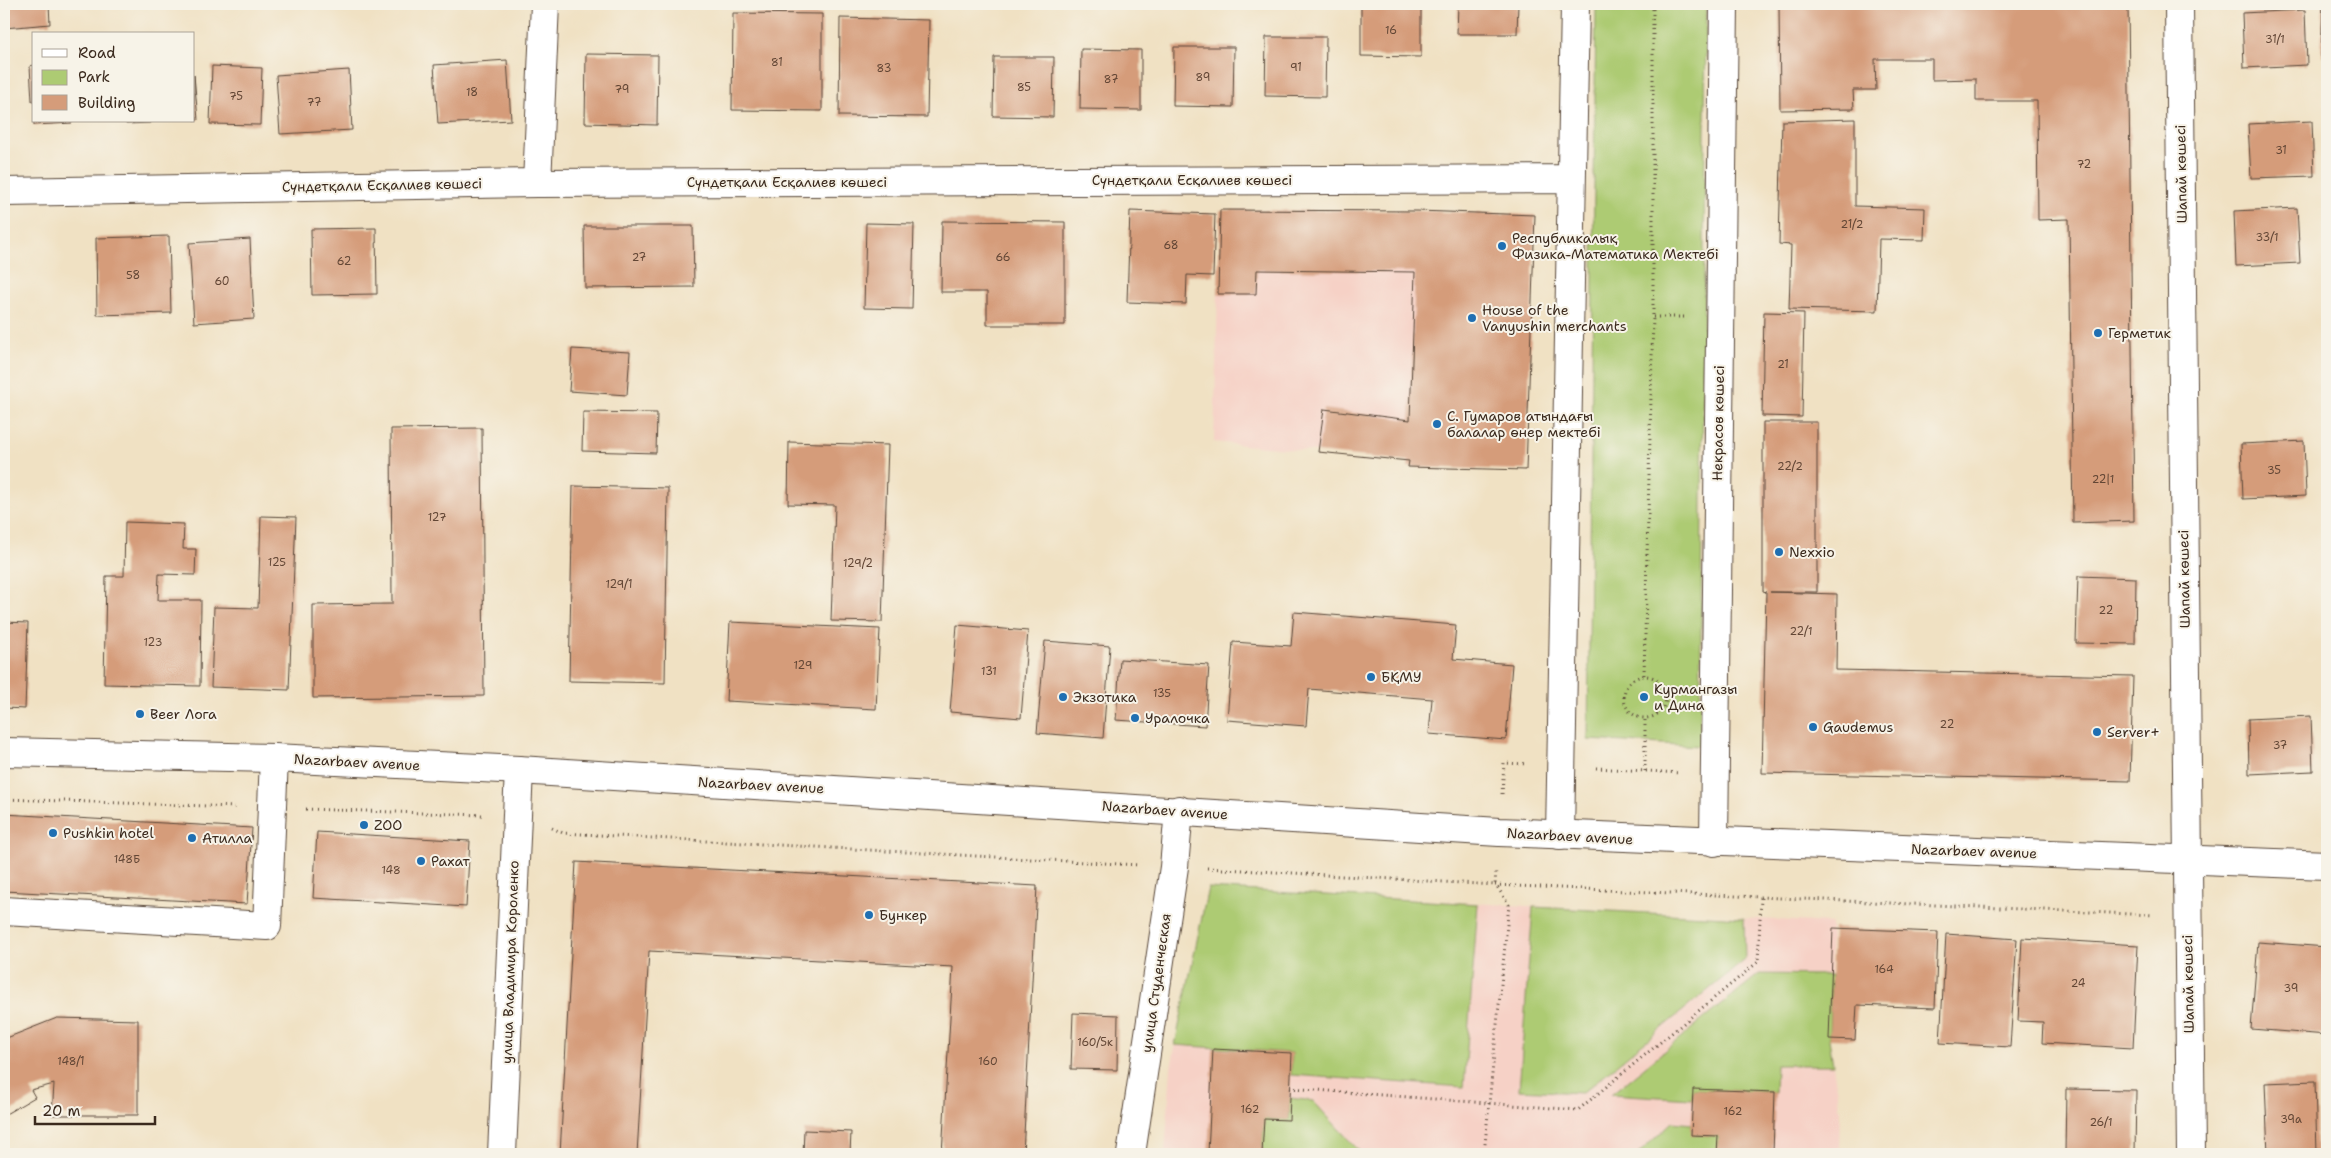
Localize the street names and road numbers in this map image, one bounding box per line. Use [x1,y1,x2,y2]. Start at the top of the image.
street label: Шапай көшесі [2171,124,2191,224]
street label: Сүндетқали Есқалиев көшесі [1092,171,1292,189]
street label: Сүндетқали Есқалиев көшесі [687,173,887,191]
street label: Сүндетқали Есқалиев көшесі [282,174,482,196]
street label: Некрасов көшесі [1708,365,1728,481]
street label: Шапай көшесі [2174,529,2194,629]
street label: Nazarbaev avenue [293,750,421,774]
street label: Nazarbaev avenue [697,773,825,797]
street label: Nazarbaev avenue [1101,797,1229,823]
street label: Nazarbaev avenue [1506,824,1634,848]
street label: Nazarbaev avenue [1910,840,2038,862]
street label: улица Владимира Короленко [497,860,523,1064]
street label: улица Студенческая [1137,912,1175,1054]
street label: Шапай көшесі [2178,934,2198,1034]

